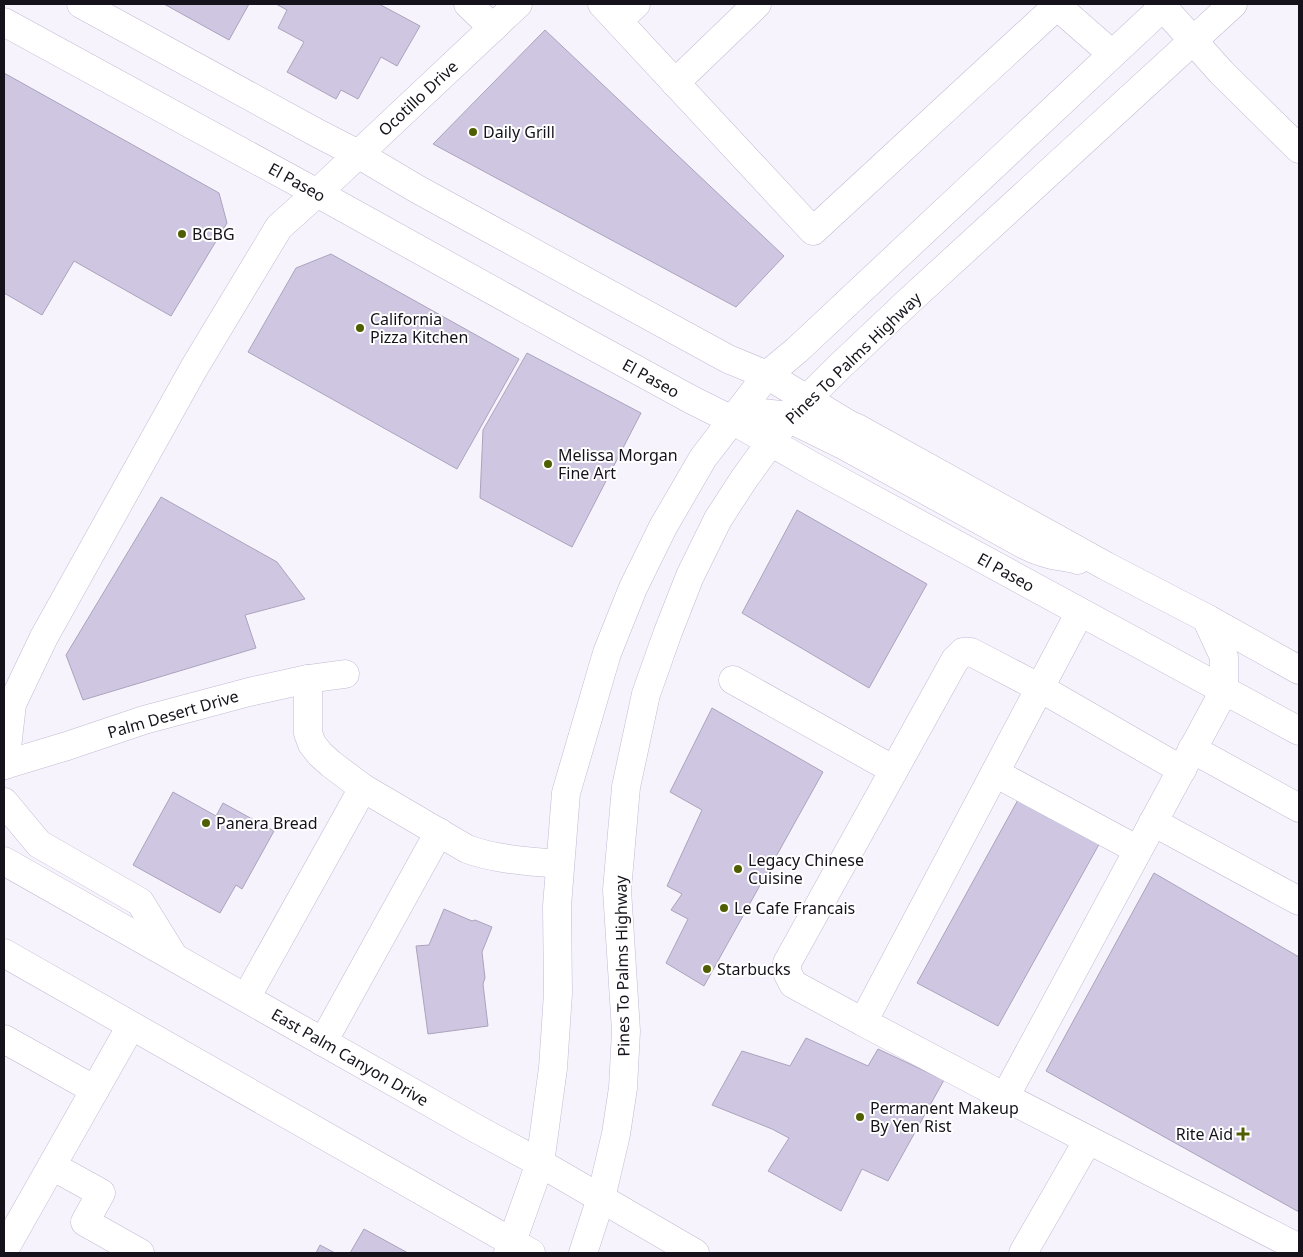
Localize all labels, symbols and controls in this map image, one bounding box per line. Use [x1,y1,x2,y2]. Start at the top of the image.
street label: Ocotillo Drive [373,55,463,141]
place label: Daily Grill [483,121,555,143]
marker: Daily Grill [467,126,479,138]
street label: El Paseo [264,157,330,207]
place label: BCBG [192,223,235,245]
marker: BCBG [176,228,188,240]
street label: Pines To Palms Highway [780,287,926,429]
place label: California Pizza Kitchen [370,308,468,348]
marker: California Pizza Kitchen [354,322,366,334]
street label: El Paseo [618,353,684,403]
place label: Melissa Morgan Fine Art [558,444,678,484]
marker: Melissa Morgan Fine Art [542,458,554,470]
street label: El Paseo [973,547,1039,597]
street label: Palm Desert Drive [105,685,241,743]
place label: Panera Bread [216,812,318,834]
marker: Panera Bread [200,817,212,829]
place label: Legacy Chinese Cuisine [748,849,864,889]
marker: Legacy Chinese Cuisine [732,863,744,875]
street label: Pines To Palms Highway [609,874,635,1057]
place label: Le Cafe Francais [734,897,855,919]
marker: Le Cafe Francais [718,902,730,914]
place label: Starbucks [717,958,791,980]
marker: Starbucks [701,963,713,975]
street label: East Palm Canyon Drive [268,1003,432,1111]
place label: Permanent Makeup By Yen Rist [870,1097,1019,1137]
marker: Permanent Makeup By Yen Rist [854,1111,866,1123]
place label: Rite Aid [1176,1123,1233,1145]
marker: Rite Aid [1237,1128,1249,1140]

